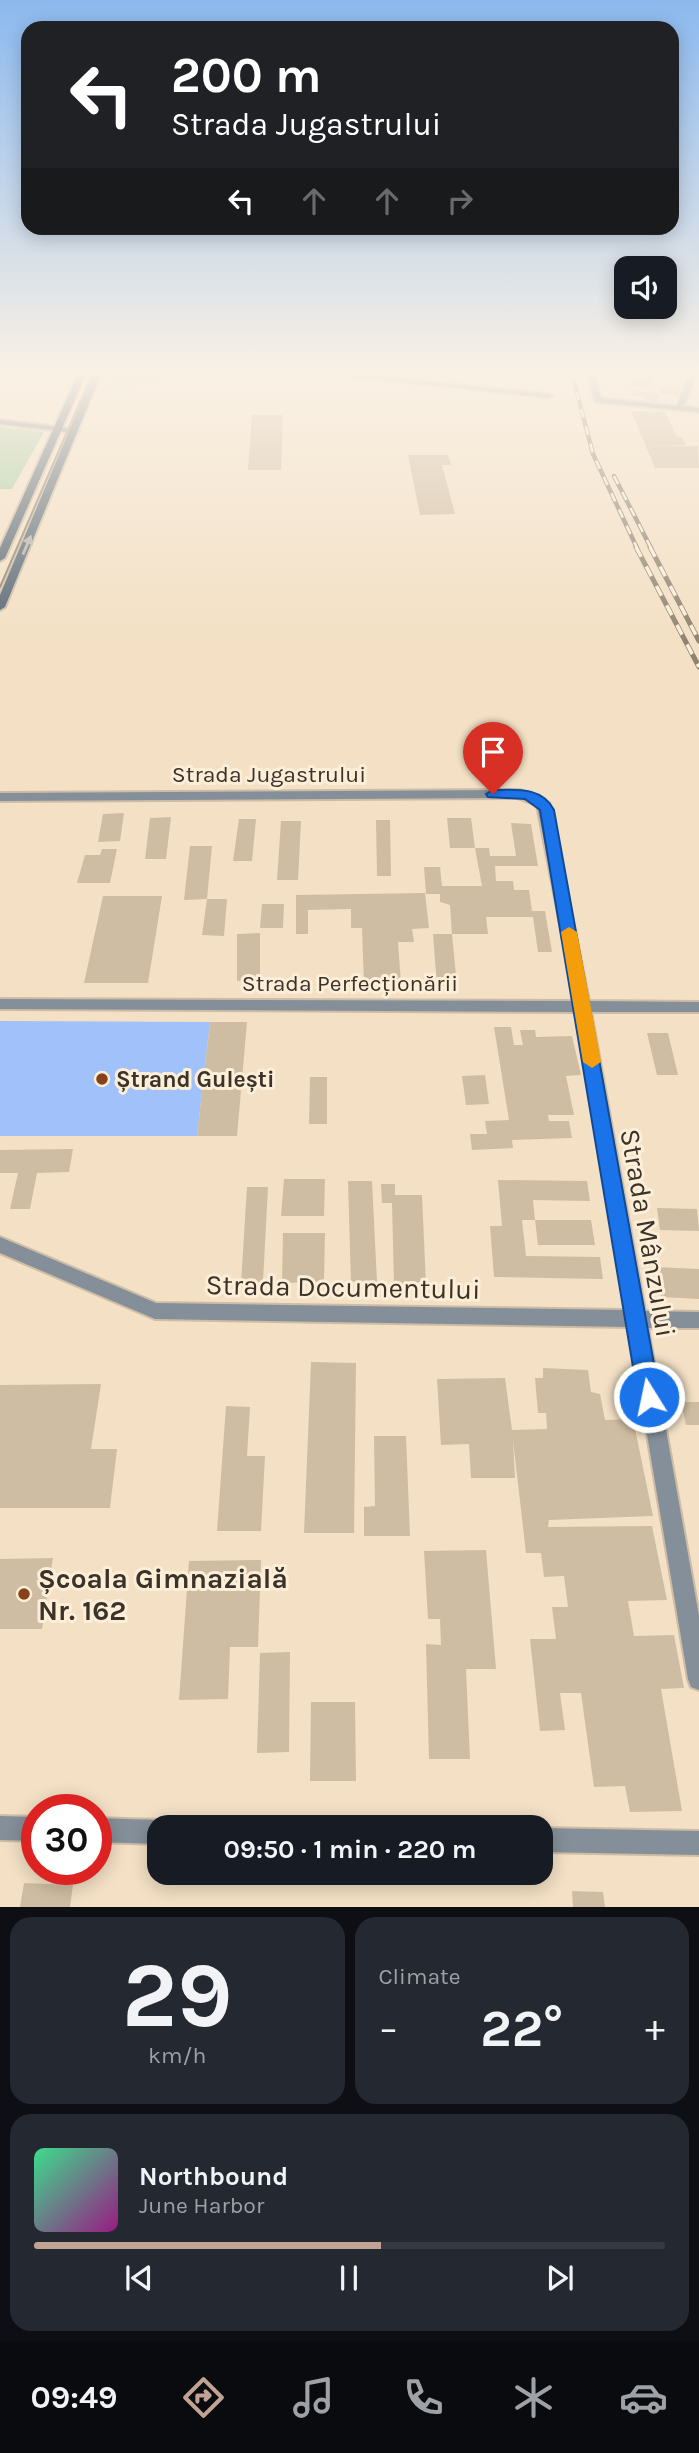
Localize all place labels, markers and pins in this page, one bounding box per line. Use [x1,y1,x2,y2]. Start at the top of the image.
pin [463,722,523,794]
place label: Ștrand Gulești [116,1066,274,1093]
marker: Ștrand Gulești [94,1071,110,1087]
place label: Școala Gimnazială Nr. 162 [38,1562,288,1627]
marker: Școala Gimnazială Nr. 162 [16,1586,32,1602]

